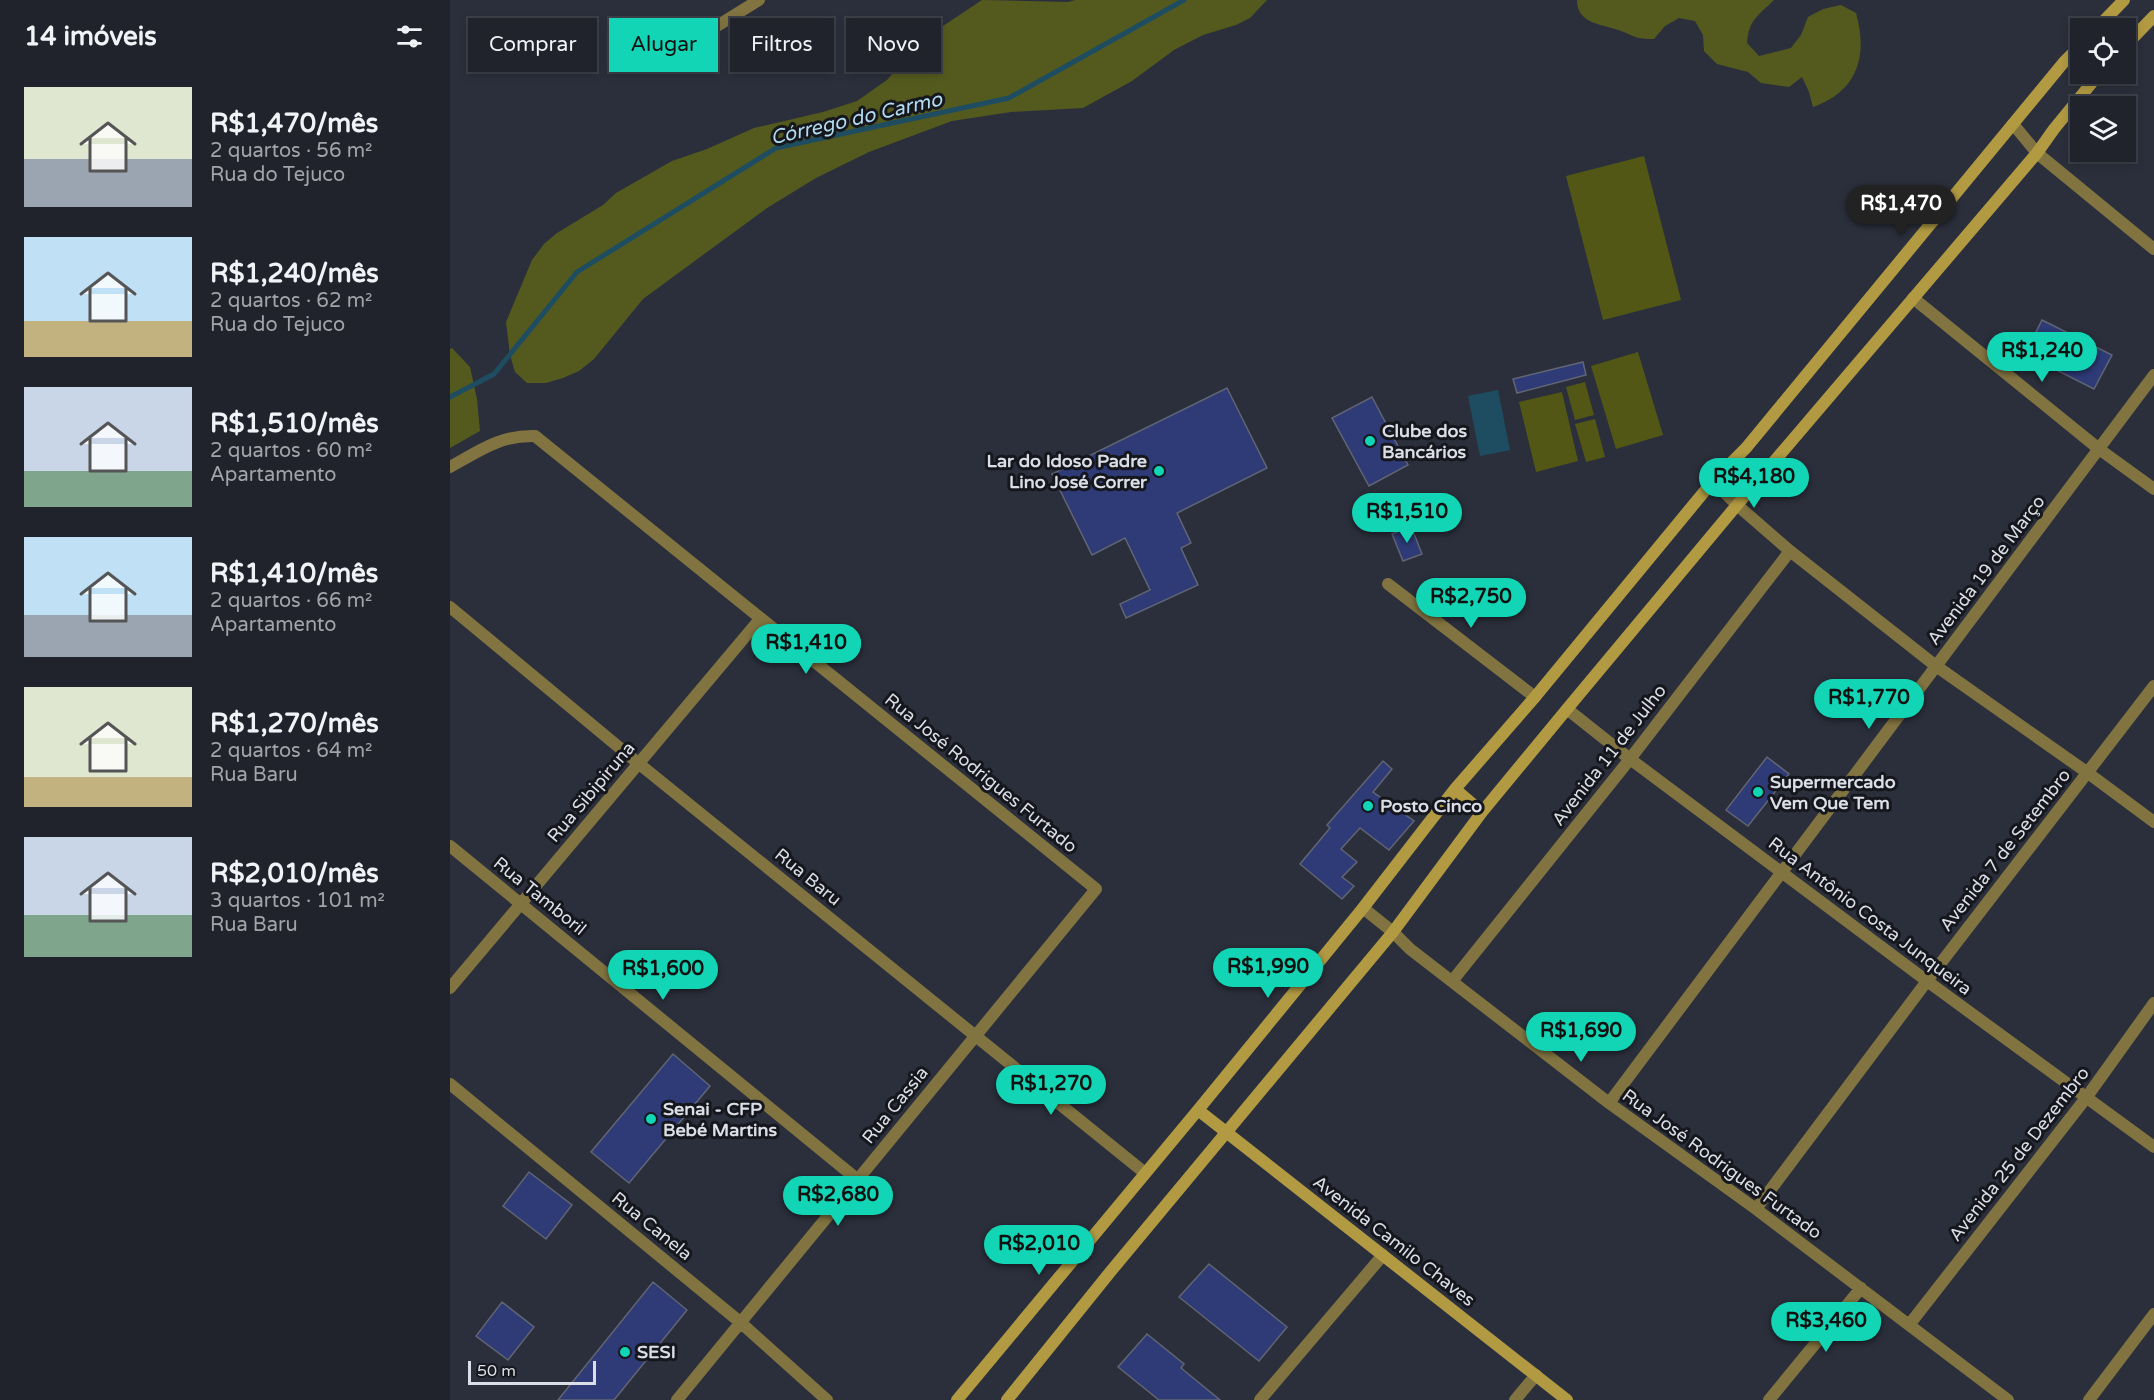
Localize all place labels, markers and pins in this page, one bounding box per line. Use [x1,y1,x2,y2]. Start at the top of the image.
pin: R$1,470 [1846,185,1956,236]
pin: R$1,240 [1987,332,2097,383]
place label: Clube dos Bancários [1382,420,1467,463]
marker: Clube dos Bancários [1363,434,1377,448]
place label: Lar do Idoso Padre Lino José Correr [987,450,1148,493]
pin: R$4,180 [1699,458,1809,509]
marker: Lar do Idoso Padre Lino José Correr [1152,464,1166,478]
pin: R$1,510 [1352,493,1462,544]
pin: R$2,750 [1416,578,1526,629]
pin: R$1,410 [751,624,861,675]
pin: R$1,770 [1814,679,1924,730]
place label: Supermercado Vem Que Tem [1770,771,1896,814]
marker: Supermercado Vem Que Tem [1751,785,1765,799]
place label: Posto Cinco [1380,795,1482,817]
marker: Posto Cinco [1361,799,1375,813]
pin: R$1,990 [1213,948,1323,999]
pin: R$1,600 [608,950,718,1001]
pin: R$1,690 [1526,1012,1636,1063]
pin: R$1,270 [996,1065,1106,1116]
place label: Senai - CFP Bebé Martins [663,1098,778,1141]
marker: Senai - CFP Bebé Martins [644,1112,658,1126]
pin: R$2,680 [783,1176,893,1227]
pin: R$2,010 [984,1225,1094,1276]
pin: R$3,460 [1771,1302,1881,1353]
place label: SESI [637,1341,676,1363]
marker: SESI [618,1345,632,1359]

